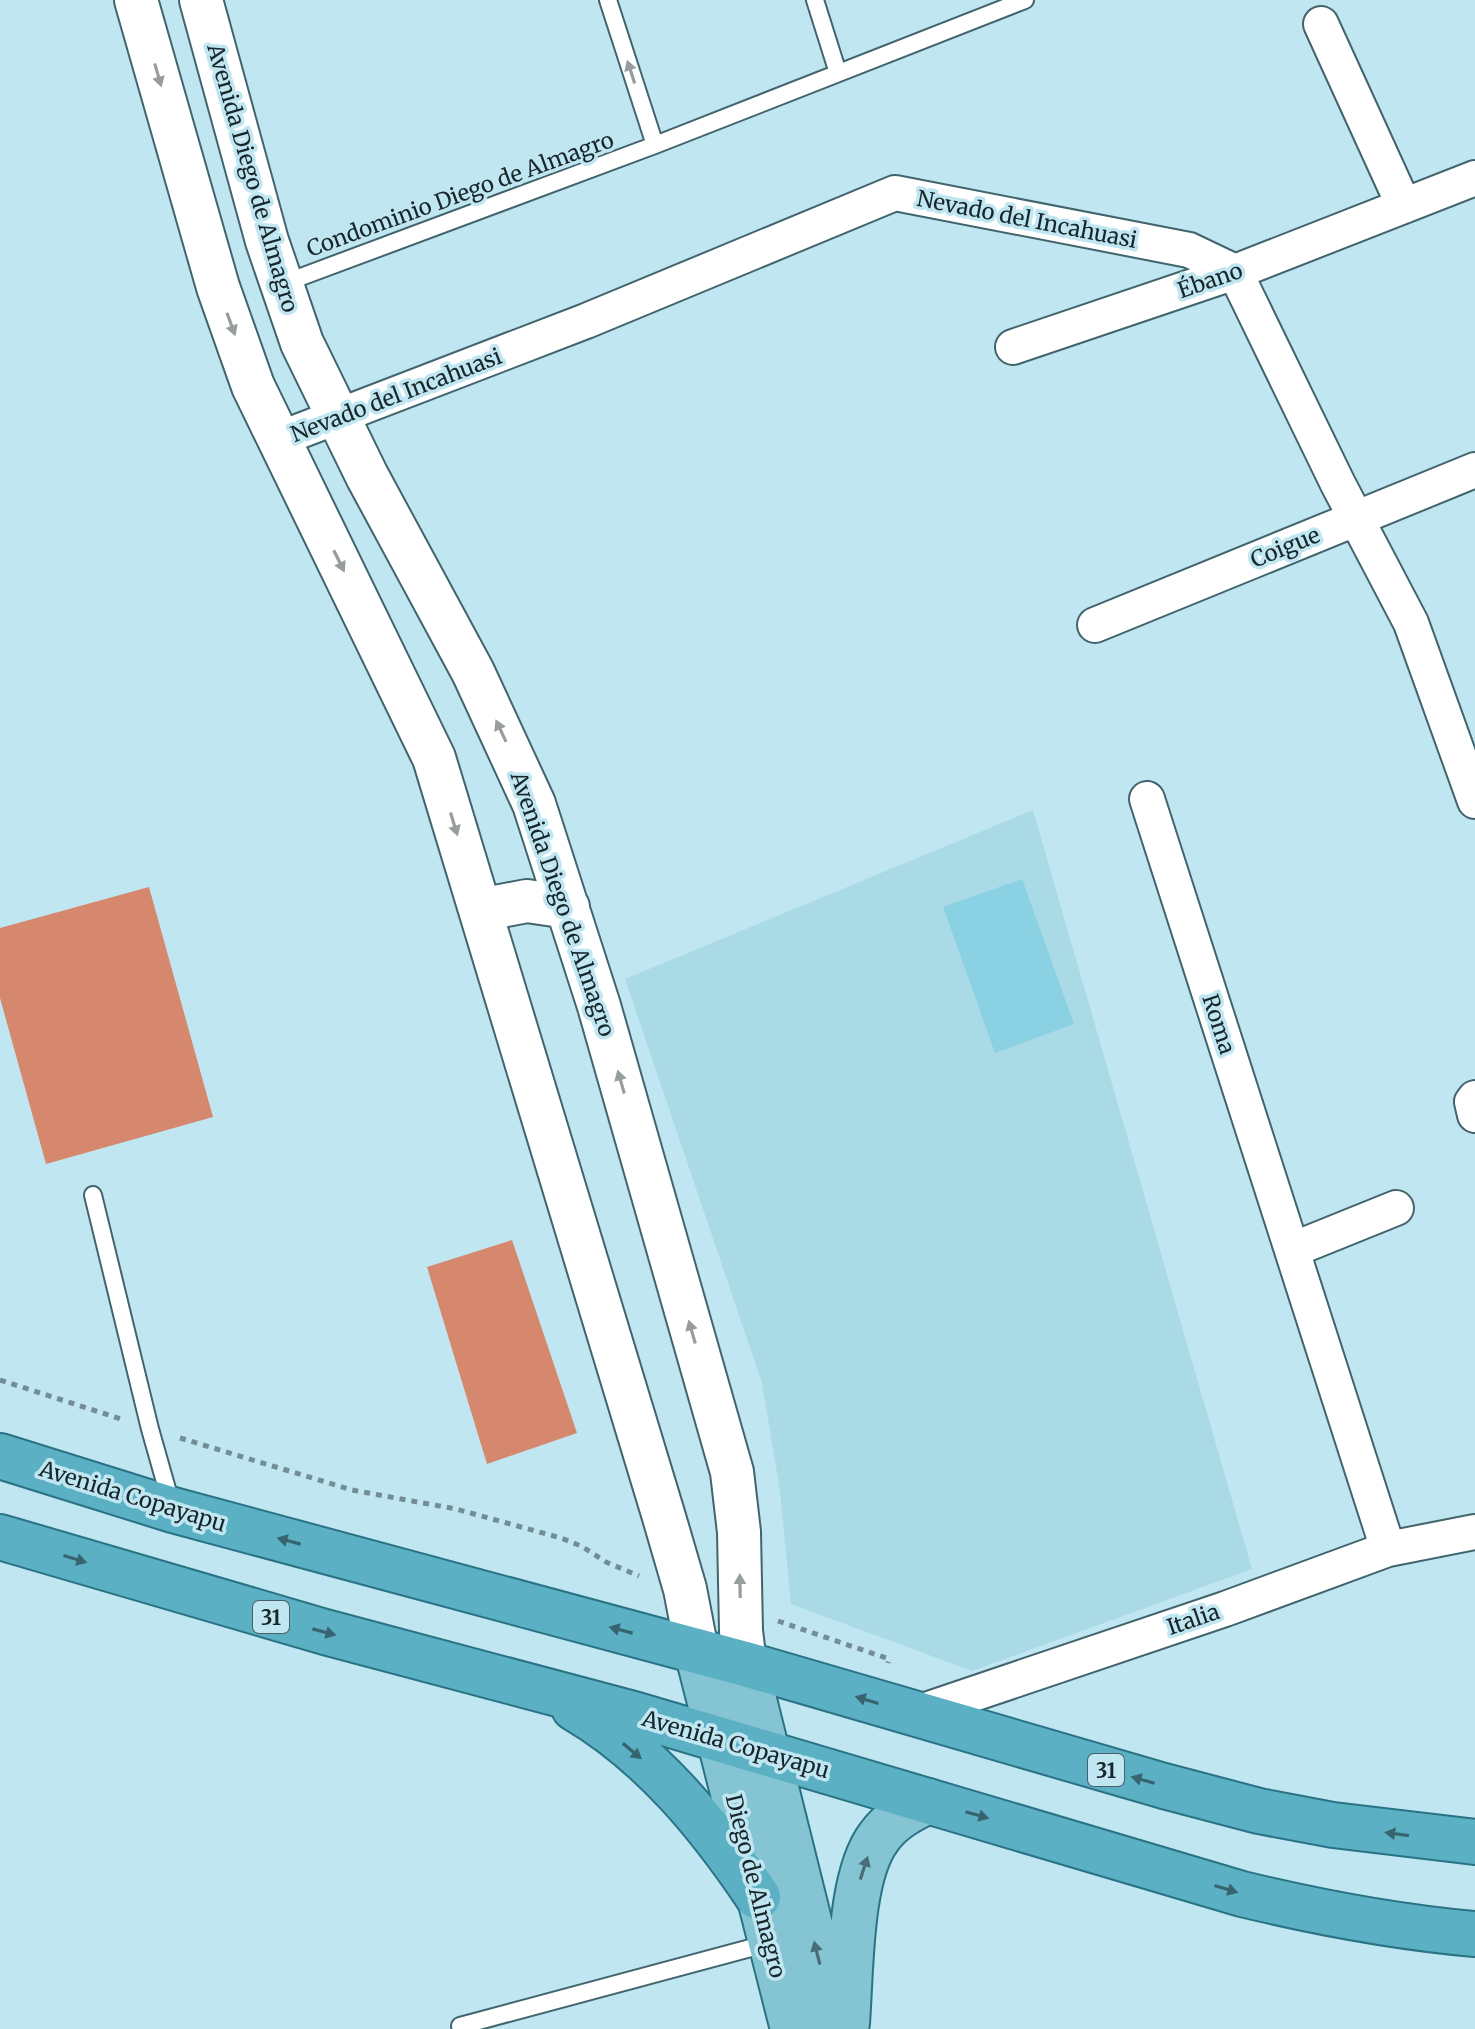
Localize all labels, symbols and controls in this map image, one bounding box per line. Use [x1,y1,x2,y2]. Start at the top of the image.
street label: Avenida Diego de Almagro [201,39,305,316]
one-way arrow [625,60,637,84]
one-way arrow [152,63,165,87]
street label: Condominio Diego de Almagro [303,125,617,263]
street label: Nevado del Incahuasi [915,184,1139,254]
street label: Ébano [1174,255,1246,304]
one-way arrow [226,313,238,337]
street label: Nevado del Incahuasi [287,342,505,448]
street label: Coigue [1246,520,1324,574]
one-way arrow [332,549,346,572]
one-way arrow [494,719,508,742]
street label: Avenida Diego de Almagro [504,767,622,1040]
one-way arrow [448,812,461,836]
street label: Roma [1196,990,1242,1058]
one-way arrow [614,1070,627,1094]
one-way arrow [685,1320,698,1344]
street label: Avenida Copayapu [35,1454,230,1538]
one-way arrow [277,1534,301,1547]
one-way arrow [63,1553,87,1566]
one-way arrow [734,1573,747,1598]
street label: Italia [1163,1597,1223,1641]
road number: 31 [253,1601,289,1633]
one-way arrow [609,1624,634,1636]
one-way arrow [313,1626,337,1639]
one-way arrow [854,1693,878,1706]
street label: Avenida Copayapu [638,1704,833,1784]
one-way arrow [621,1742,641,1759]
road number: 31 [1088,1754,1124,1786]
one-way arrow [1131,1773,1155,1786]
street label: Diego de Almagro [720,1791,792,1981]
one-way arrow [965,1809,989,1822]
one-way arrow [1385,1827,1410,1840]
one-way arrow [858,1856,871,1880]
one-way arrow [1215,1883,1239,1896]
one-way arrow [811,1941,823,1966]

